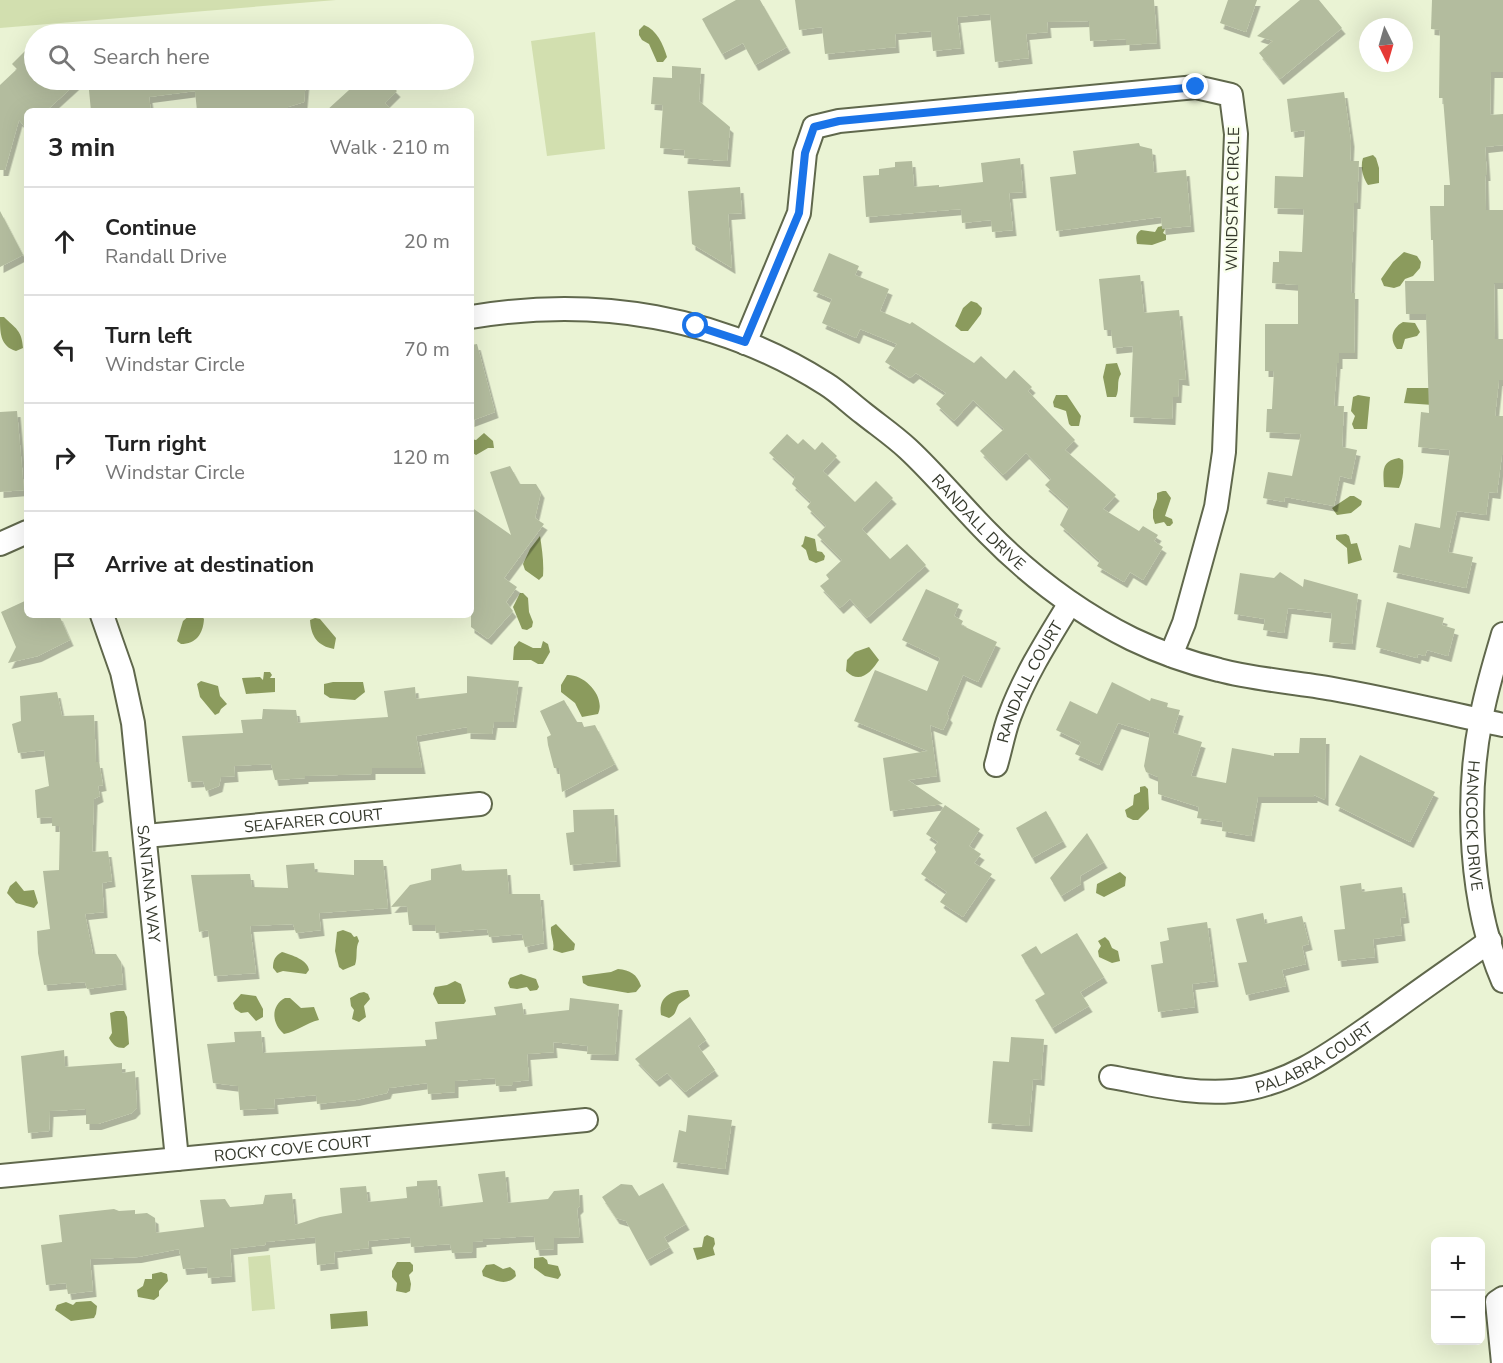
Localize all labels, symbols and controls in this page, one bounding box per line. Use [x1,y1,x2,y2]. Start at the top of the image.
north arrow [1359,18,1413,72]
search box [24,24,474,90]
icon: search [45,41,78,74]
text: Search here [93,42,210,72]
route end [1182,73,1208,99]
street label: WINDSTAR CIRCLE [1221,127,1245,271]
text: 3 min [48,130,115,165]
text: Walk · 210 m [330,134,450,161]
text: Continue [105,213,196,243]
icon: ahead [48,225,81,258]
text: 20 m [404,228,450,255]
text: Randall Drive [105,243,227,270]
route start [682,312,708,338]
text: Turn left [105,321,192,351]
icon: left [48,333,81,366]
text: 70 m [404,336,450,363]
text: Windstar Circle [105,351,245,378]
text: Turn right [105,429,206,459]
icon: right [48,441,81,474]
text: 120 m [392,444,450,471]
text: Windstar Circle [105,459,245,486]
street label: RANDALL DRIVE [926,470,1030,575]
icon: arrive [48,549,81,582]
text: Arrive at destination [105,550,314,580]
street label: RANDALL COURT [992,617,1069,745]
street label: HANCOCK DRIVE [1460,759,1488,892]
street label: SEAFARER COURT [243,803,384,839]
street label: SANTANA WAY [131,824,165,944]
street label: PALABRA COURT [1253,1017,1378,1099]
street label: ROCKY COVE COURT [213,1131,373,1168]
map controls [1431,1237,1485,1345]
button: + [1431,1237,1485,1291]
button: − [1431,1291,1485,1345]

